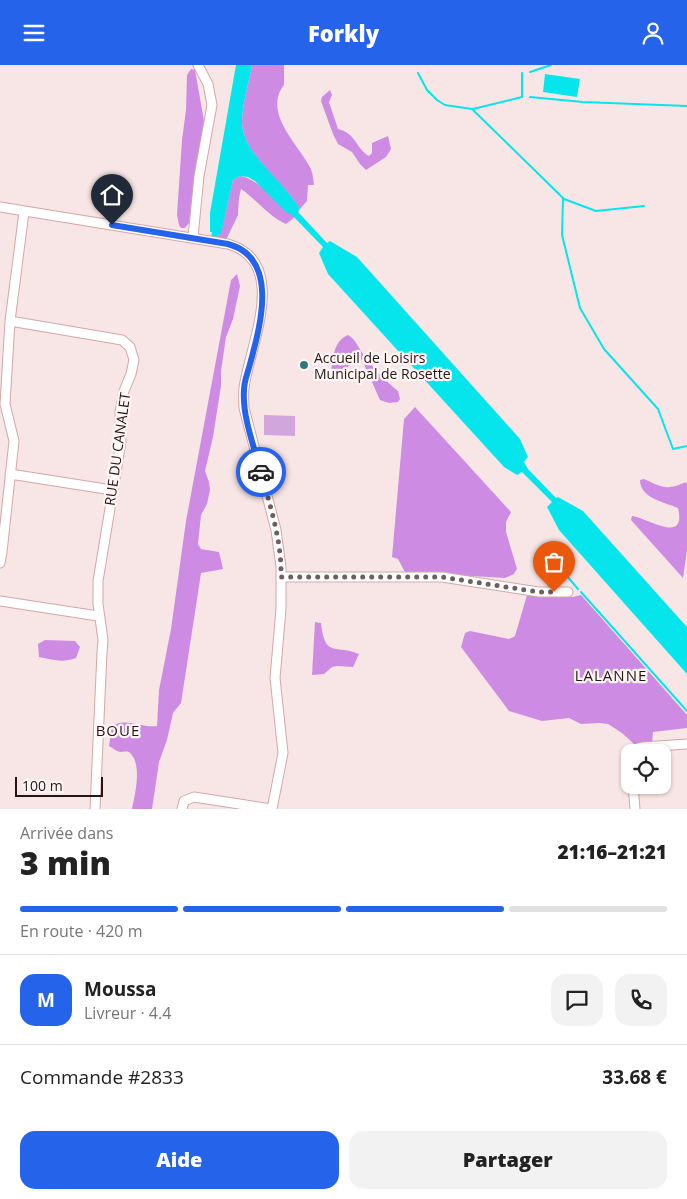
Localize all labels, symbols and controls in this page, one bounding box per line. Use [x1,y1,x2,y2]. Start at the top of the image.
text: Forkly [308,18,379,48]
icon: menu [20,19,48,47]
icon: person [639,19,667,47]
pin [91,174,133,225]
icon: home [98,181,126,209]
place label: Accueil de Loisirs Municipal de Rosette [314,348,451,383]
marker: Accueil de Loisirs Municipal de Rosette [298,359,310,371]
street label: RUE DU CANALET [100,391,134,507]
courier [236,447,286,497]
icon: car [247,458,275,486]
pin [533,541,575,592]
icon: bag [540,548,568,576]
district label: LALANNE [575,665,647,685]
district label: BOUE [96,720,140,740]
map controls [621,744,671,794]
button: locate [621,744,671,794]
scale bar [15,774,102,797]
text: 100 m [22,776,63,795]
text: Arrivée dans [20,822,113,844]
text: 21:16–21:21 [557,839,667,865]
text: 3 min [20,841,111,884]
text: En route · 420 m [20,920,142,942]
button: chat [551,974,603,1026]
button: phone [615,974,667,1026]
text: Moussa [84,976,157,1002]
text: M [37,987,55,1013]
text: Livreur · 4.4 [84,1002,171,1024]
text: Commande #2833 [20,1064,184,1090]
text: 33.68 € [602,1064,667,1090]
button: Aide [20,1131,339,1189]
button: Partager [349,1131,667,1189]

